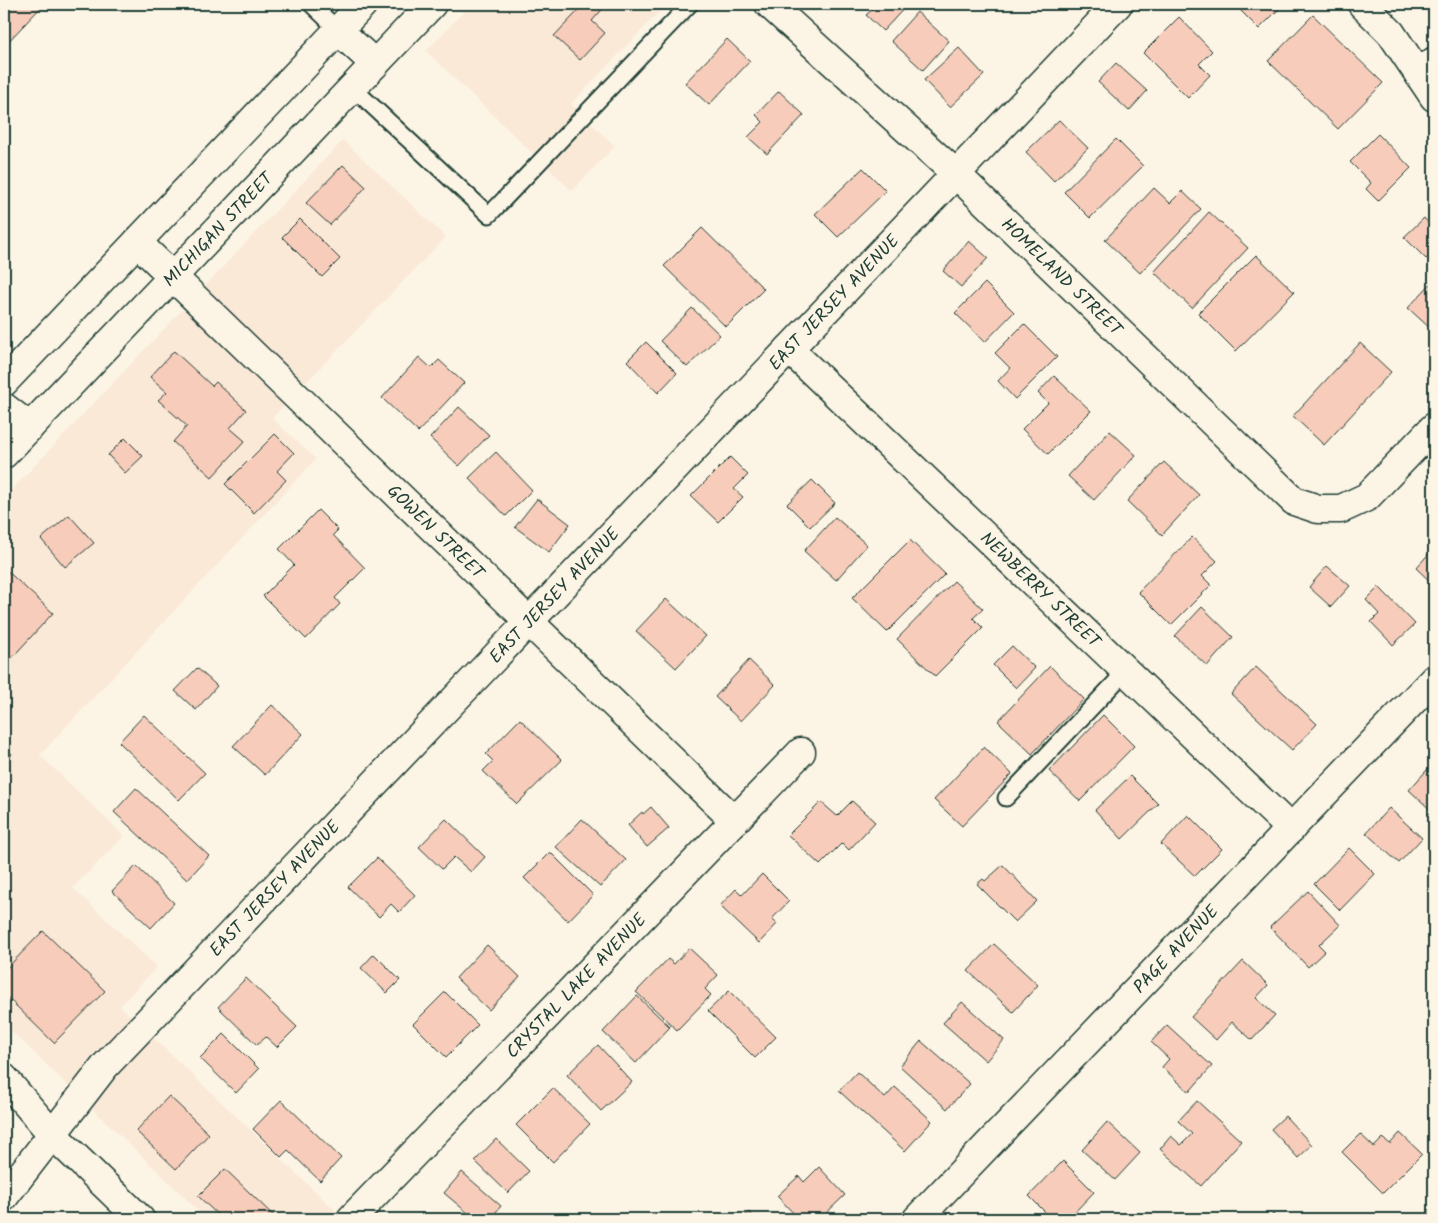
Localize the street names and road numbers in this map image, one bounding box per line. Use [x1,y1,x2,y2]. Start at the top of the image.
street label: MICHIGAN STREET [157,165,282,295]
street label: HOMELAND STREET [993,211,1129,344]
street label: EAST JERSEY AVENUE [762,228,907,378]
street label: GOWEN STREET [379,478,491,588]
street label: EAST JERSEY AVENUE [483,521,628,671]
street label: NEWBERRY STREET [972,526,1108,657]
street label: EAST JERSEY AVENUE [203,814,348,964]
street label: PAGE AVENUE [1127,898,1227,1001]
street label: CRYSTAL LAKE AVENUE [500,907,654,1066]

